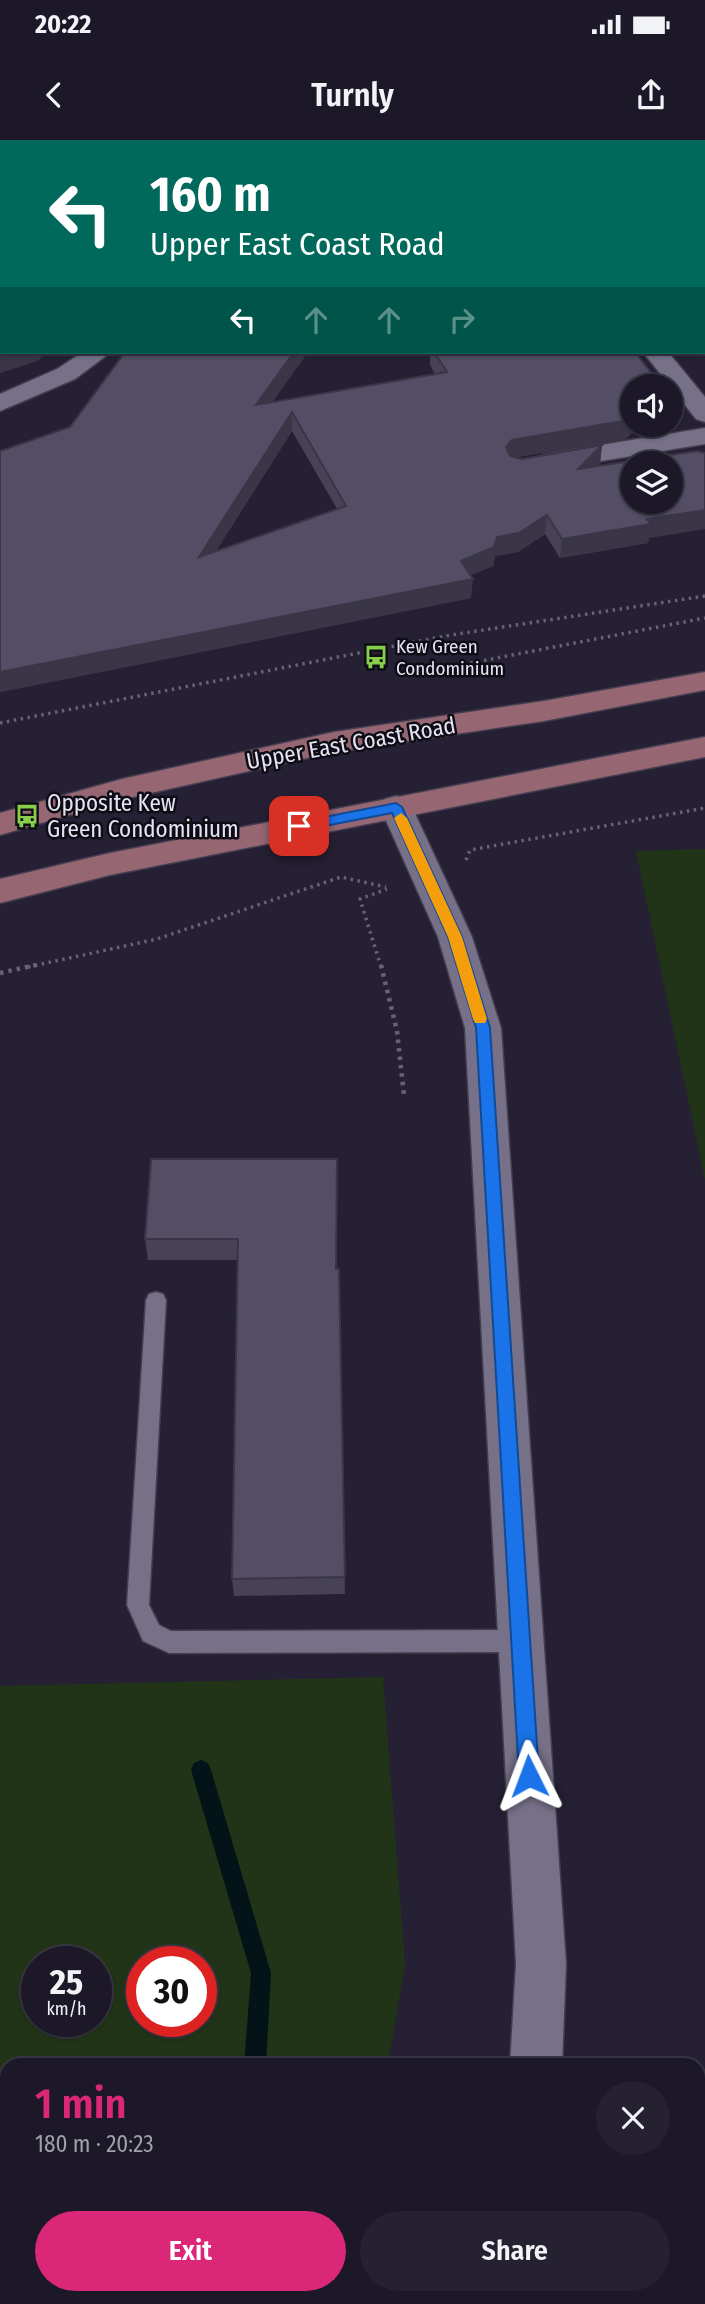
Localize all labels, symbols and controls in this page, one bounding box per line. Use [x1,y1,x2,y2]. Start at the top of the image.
text: 20:22 [35,9,91,40]
icon: back [35,76,73,114]
text: Turnly [311,76,394,114]
icon: share [632,76,670,114]
text: 160 m [150,165,271,224]
icon: left [35,168,126,259]
text: Upper East Coast Road [150,225,445,263]
icon: left [224,301,262,339]
icon: ahead [297,301,335,339]
icon: ahead [370,301,408,339]
icon: right [443,301,481,339]
map controls [620,374,683,514]
button: sound [620,374,683,437]
button: layers [620,451,683,514]
place label: Kew Green Condominium [396,635,504,680]
bus stop icon: Kew Green Condominium [362,643,390,671]
street label: Upper East Coast Road [244,711,458,775]
place label: Opposite Kew Green Condominium [47,789,239,843]
pin [269,796,329,856]
bus stop icon: Opposite Kew Green Condominium [13,802,41,830]
icon: arrive [280,807,318,845]
position arrow [492,1739,566,1813]
speed limit sign: 30 [126,1946,217,2037]
text: 25 [50,1961,83,2003]
text: km/h [46,1998,87,2020]
text: 1 min [35,2079,126,2129]
button: close [596,2081,670,2155]
text: 180 m · 20:23 [35,2130,154,2158]
button: Exit [35,2211,346,2291]
button: Share [360,2211,670,2291]

